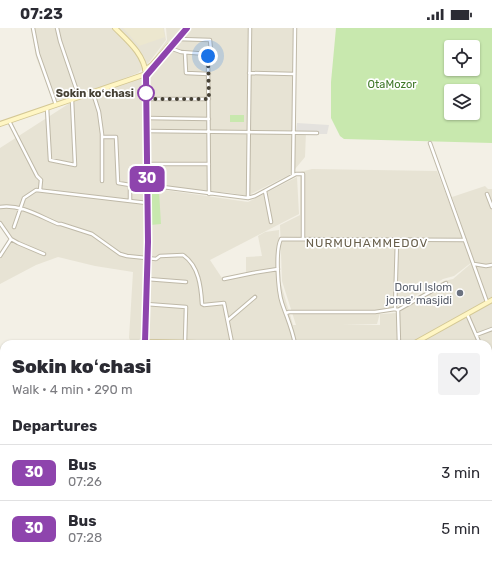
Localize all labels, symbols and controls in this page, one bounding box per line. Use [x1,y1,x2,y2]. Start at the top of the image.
text: 07:23 [20,5,63,23]
map controls [444,40,480,120]
button: locate [444,40,480,76]
your location [198,46,218,66]
park label: OtaMozor [368,78,417,91]
marker: Sokin koʻchasi [137,84,155,102]
button: layers [444,84,480,120]
place label: Sokin koʻchasi [56,87,134,100]
line badge: 30 [129,166,165,192]
text: 30 [138,170,156,187]
district label: NURMUHAMMEDOV [306,236,428,250]
place label: Dorul Islom jome' masjidi [385,281,452,307]
marker: Dorul Islom jome' masjidi [455,288,465,298]
button: heart [438,353,480,395]
text: Sokin koʻchasi [12,355,151,378]
text: Walk · 4 min · 290 m [12,382,133,397]
text: Departures [12,417,97,435]
text: Bus [68,456,96,474]
text: 30 [25,464,43,481]
text: 3 min [441,464,480,482]
text: 07:26 [68,474,102,489]
text: Bus [68,512,96,530]
text: 30 [25,520,43,537]
text: 5 min [441,520,480,538]
text: 07:28 [68,530,102,545]

